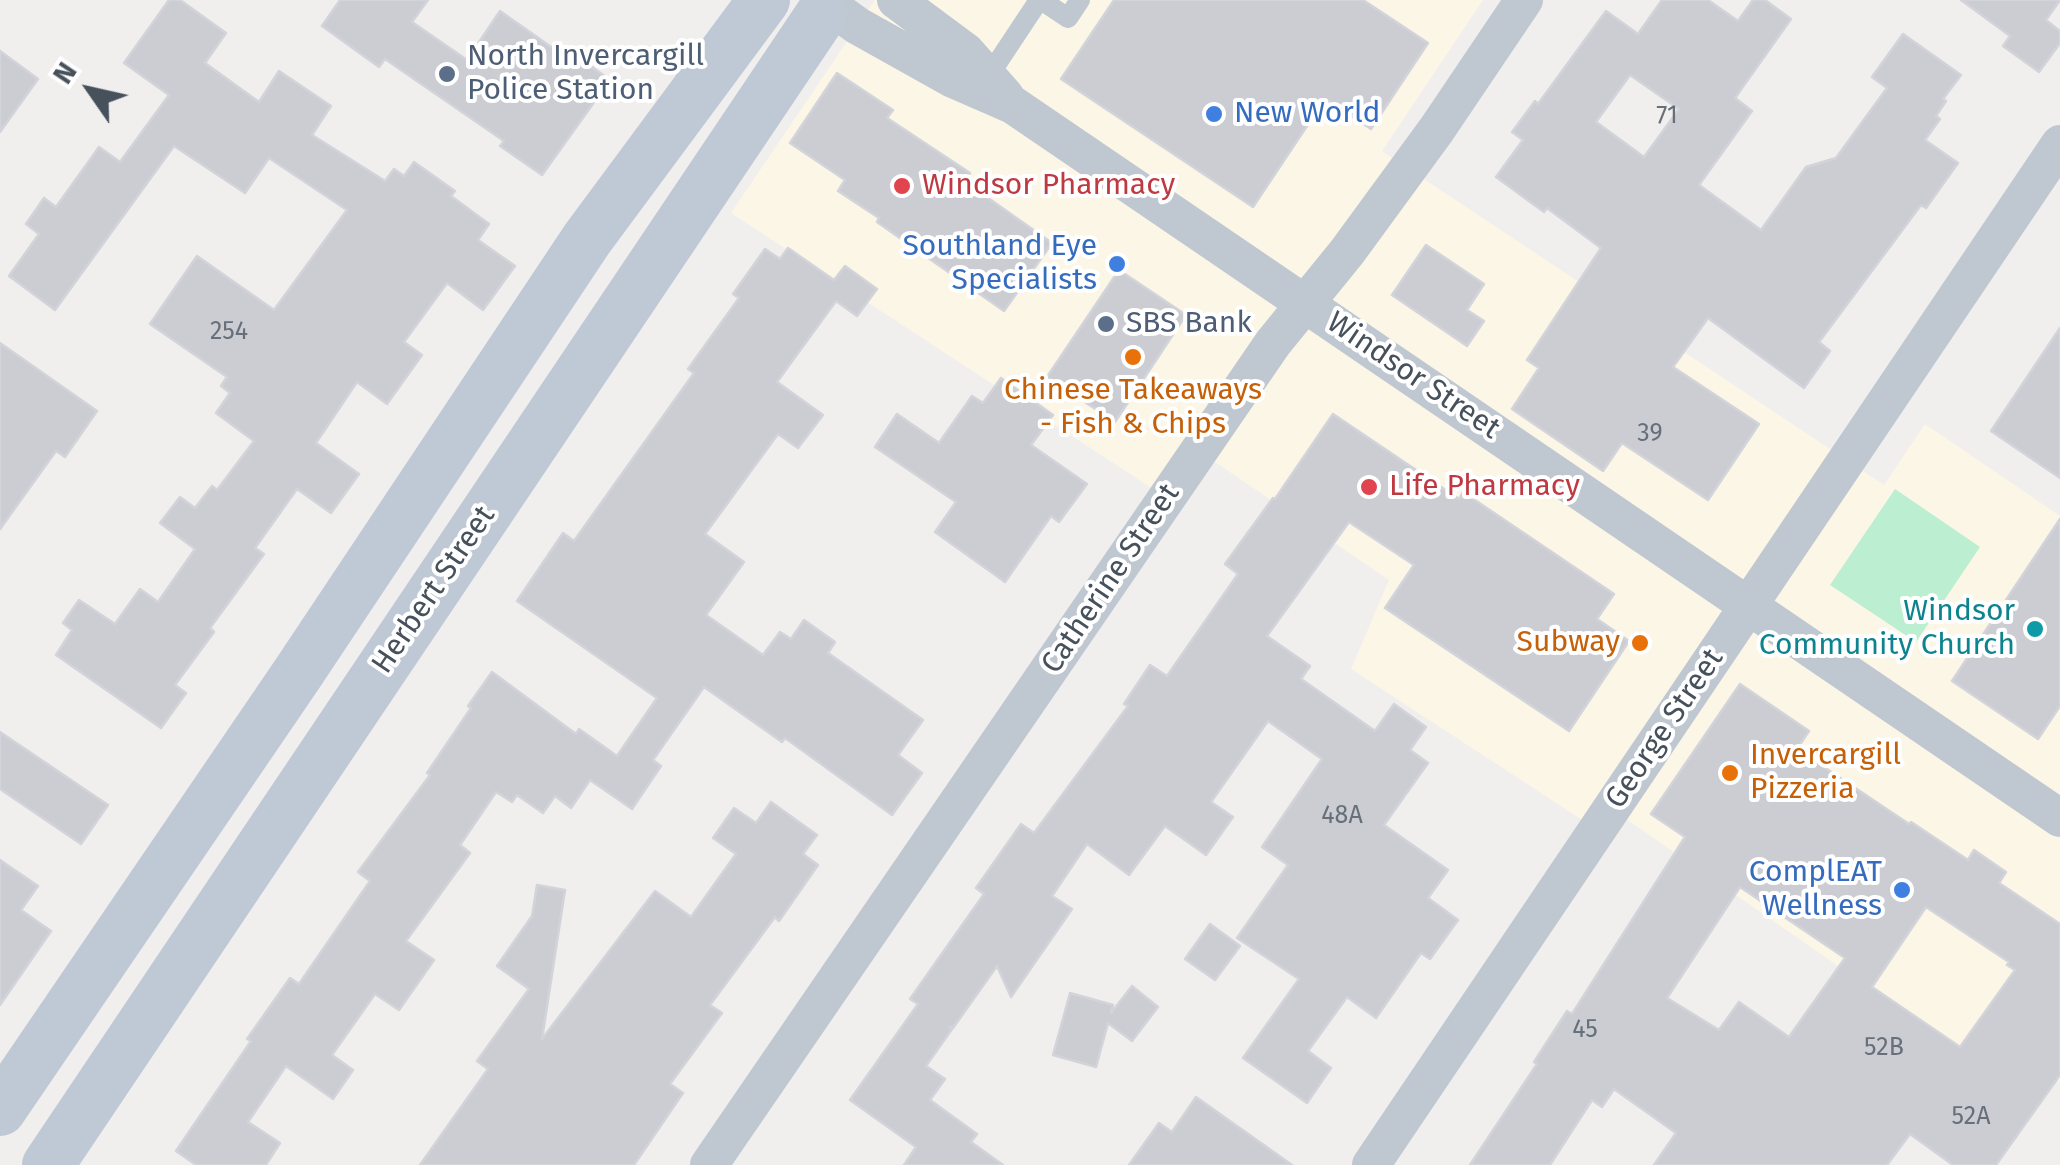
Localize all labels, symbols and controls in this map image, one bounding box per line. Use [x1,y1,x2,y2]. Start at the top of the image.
place label: North Invercargill Police Station [467,39,704,110]
north arrow [40,40,140,140]
text: N [46,56,84,90]
marker: North Invercargill Police Station [436,63,458,85]
place label: New World [1234,96,1380,132]
house number: 71 [1656,101,1678,131]
marker: New World [1203,103,1225,125]
place label: Windsor Pharmacy [922,168,1175,204]
marker: Windsor Pharmacy [891,175,913,197]
place label: Southland Eye Specialists [902,229,1097,300]
marker: Southland Eye Specialists [1106,253,1128,275]
street label: Windsor Street [1320,305,1506,447]
place label: SBS Bank [1126,306,1252,342]
marker: SBS Bank [1095,313,1117,335]
house number: 254 [210,317,248,347]
marker: Chinese Takeaways - Fish & Chips [1122,346,1144,368]
place label: Chinese Takeaways - Fish & Chips [1004,373,1262,444]
house number: 39 [1637,419,1663,449]
place label: Life Pharmacy [1389,469,1580,505]
marker: Life Pharmacy [1358,476,1380,498]
street label: Catherine Street [1034,477,1188,681]
street label: Herbert Street [365,499,503,681]
place label: Windsor Community Church [1759,594,2015,664]
marker: Windsor Community Church [2024,618,2046,640]
place label: Subway [1517,625,1620,661]
marker: Subway [1629,632,1651,654]
street label: George Street [1598,642,1732,816]
place label: Invercargill Pizzeria [1750,738,1901,808]
marker: Invercargill Pizzeria [1719,762,1741,784]
house number: 48A [1321,801,1363,831]
place label: ComplEAT Wellness [1749,855,1882,926]
marker: ComplEAT Wellness [1891,879,1913,901]
house number: 45 [1572,1015,1598,1045]
house number: 52B [1864,1033,1904,1063]
house number: 52A [1952,1102,1990,1132]

